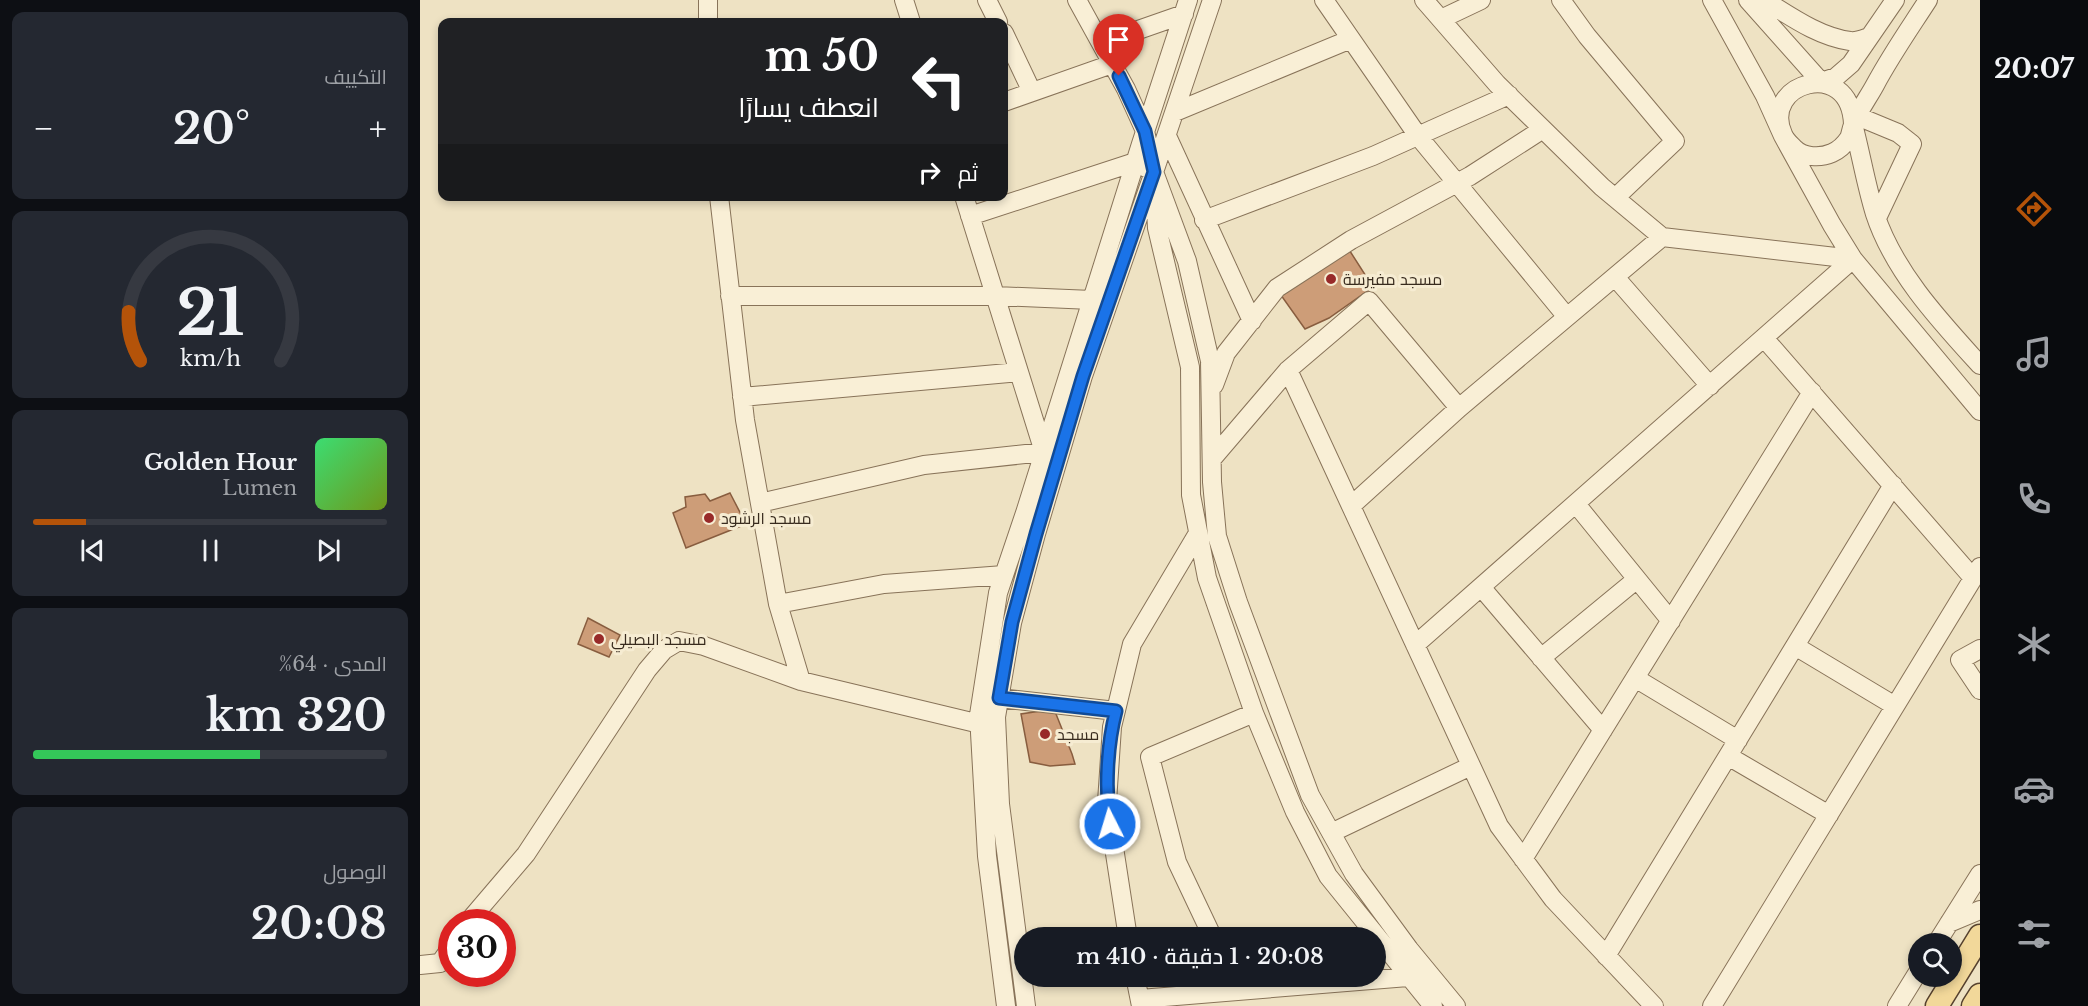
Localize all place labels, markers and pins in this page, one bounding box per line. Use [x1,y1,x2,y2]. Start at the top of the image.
pin [1093,14,1144,76]
place label: مسجد مفيرسة [1343,269,1442,289]
marker: مسجد مفيرسة [1324,272,1338,286]
place label: مسجد الرشود [721,508,812,528]
marker: مسجد الرشود [702,511,716,525]
place label: مسجد البصيلي [611,629,706,653]
marker: مسجد البصيلي [592,632,606,646]
place label: مسجد [1057,724,1099,744]
marker: مسجد [1038,727,1052,741]

